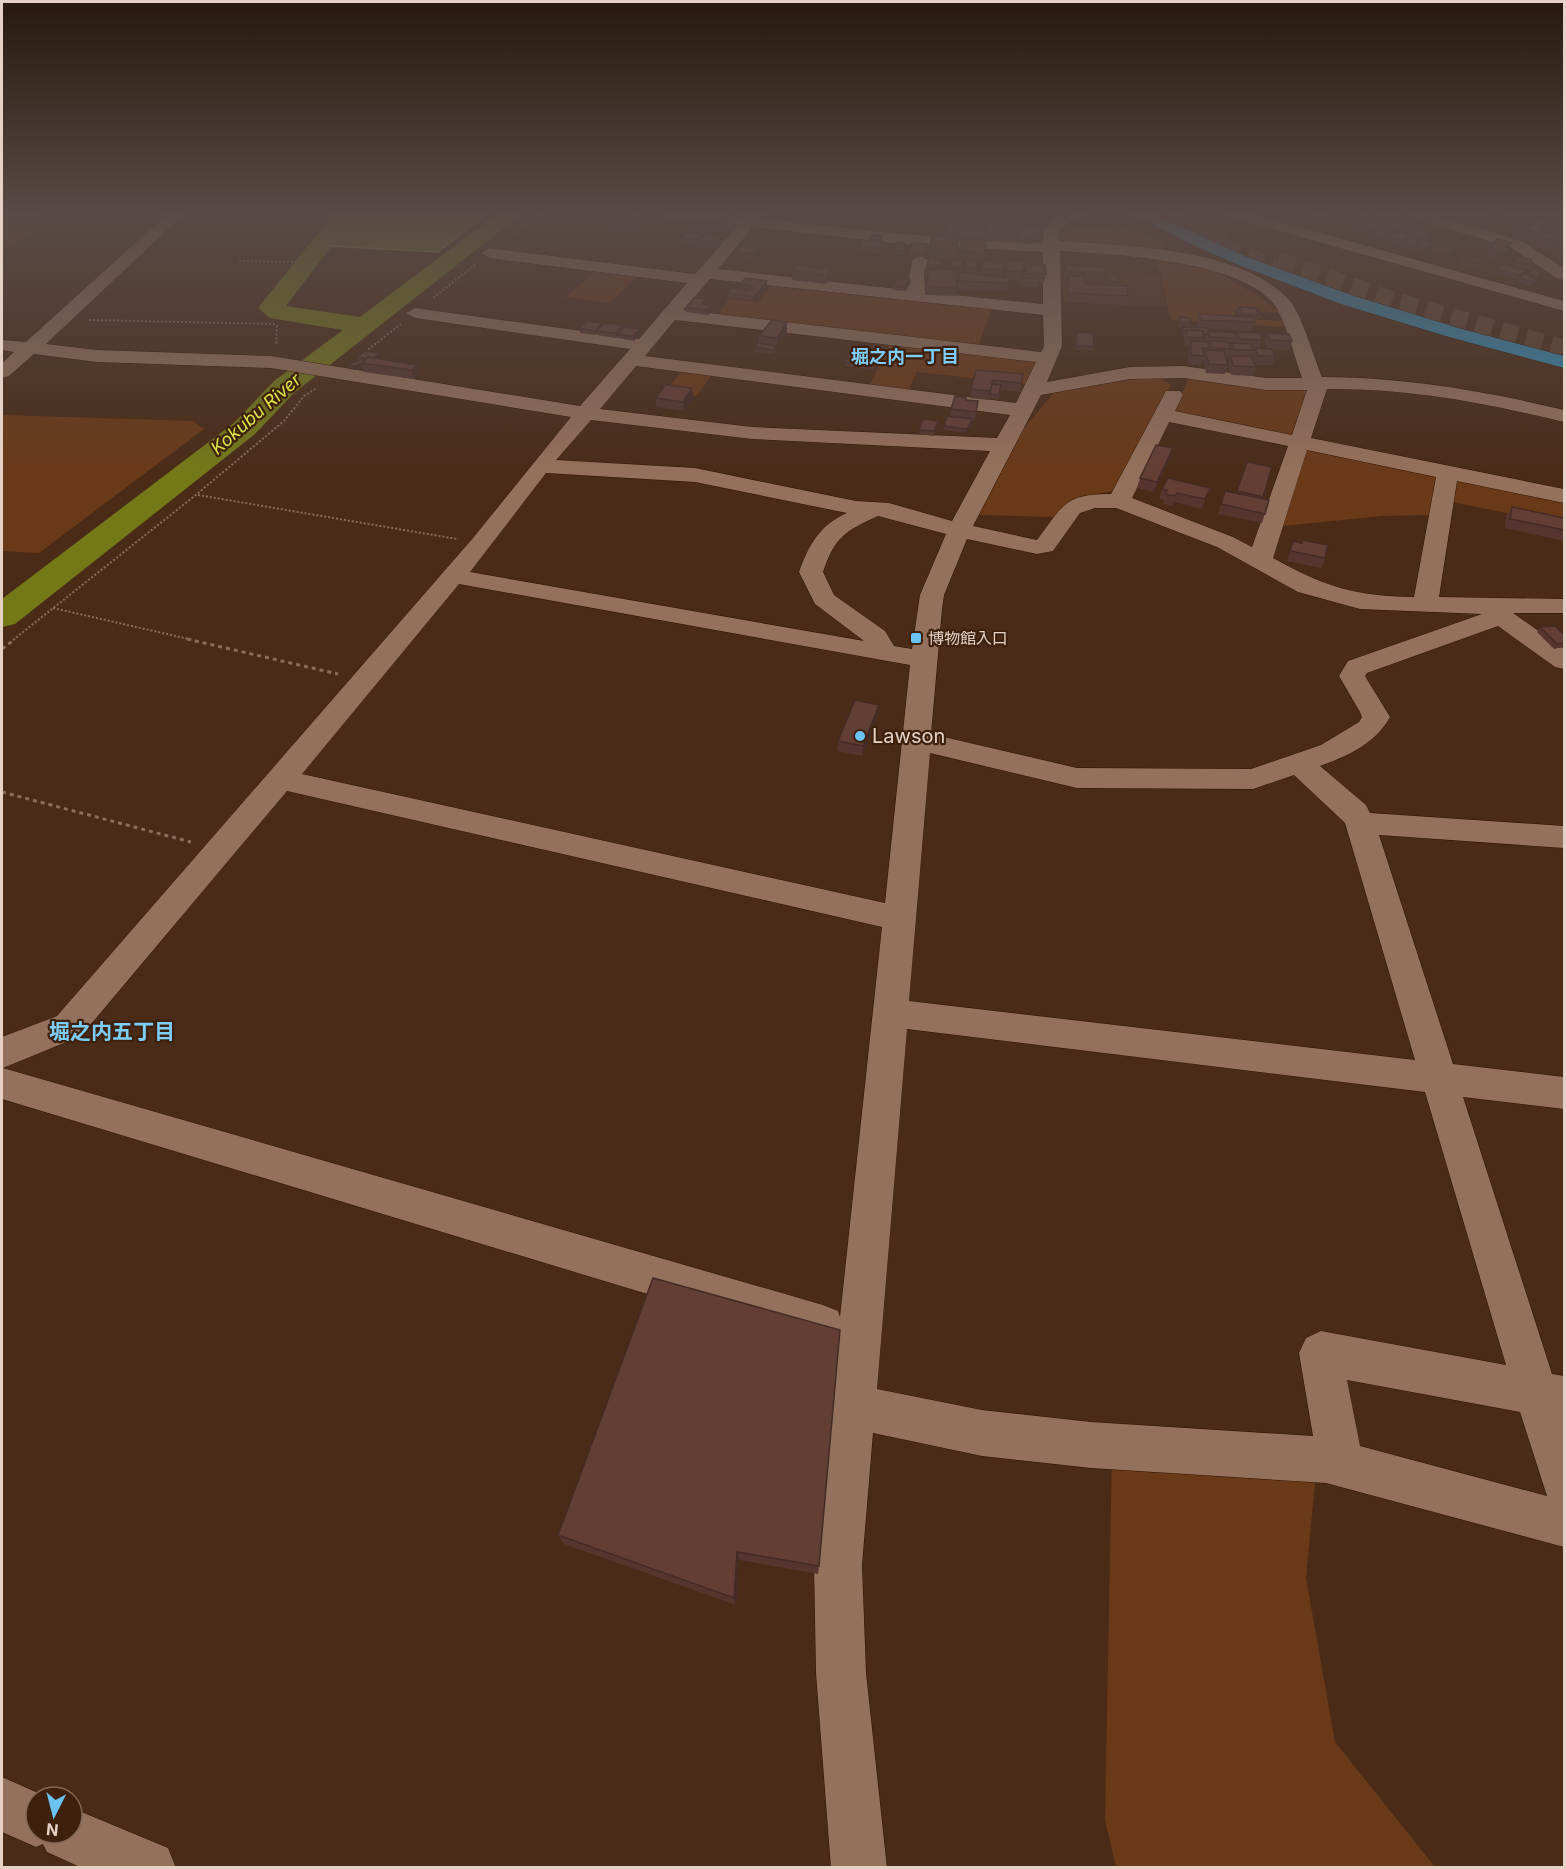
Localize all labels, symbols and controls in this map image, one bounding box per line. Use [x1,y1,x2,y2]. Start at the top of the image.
district label: 堀之内一丁目 [851,346,959,367]
water label: Kokubu River [206,368,306,458]
place label: 博物館入口 [928,628,1008,648]
marker: 博物館入口 [909,631,923,645]
place label: Lawson [872,724,945,748]
marker: Lawson [853,729,867,743]
district label: 堀之内五丁目 [49,1019,175,1044]
north arrow [24,1785,84,1845]
text: N [45,1819,60,1841]

